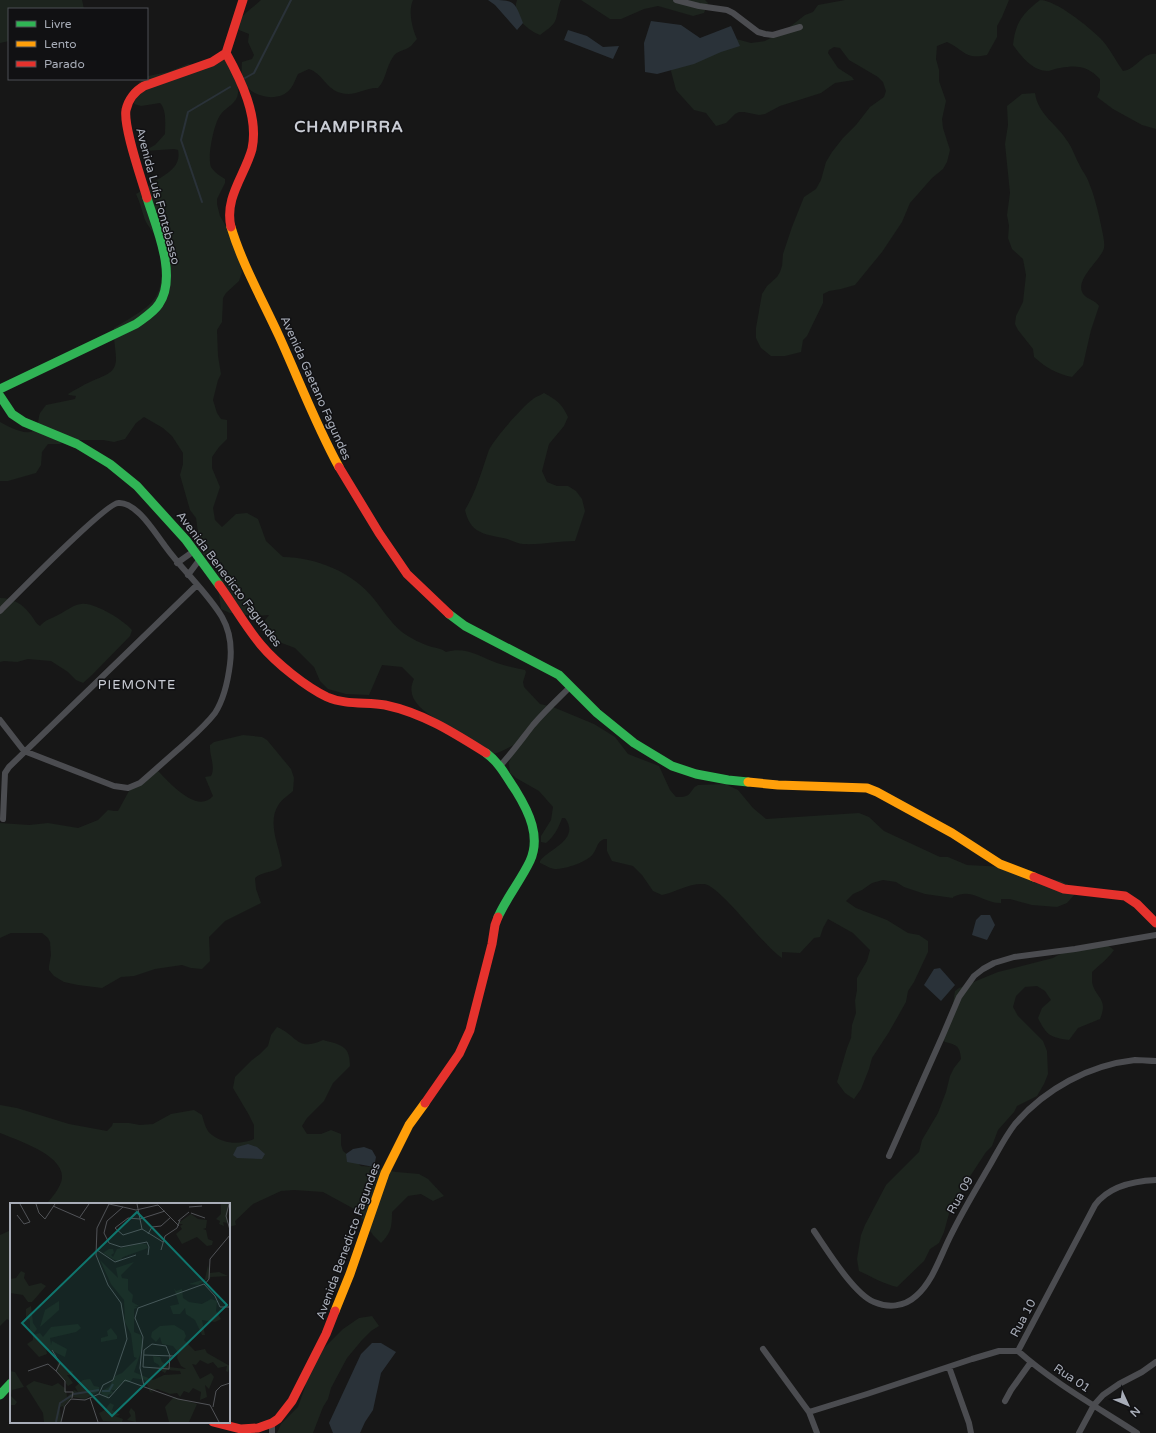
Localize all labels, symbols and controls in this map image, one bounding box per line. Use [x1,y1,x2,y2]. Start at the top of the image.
legend [8,8,148,80]
text: Livre [44,17,72,31]
text: Lento [44,37,77,51]
text: Parado [44,57,85,71]
district label: CHAMPIRRA [294,117,404,137]
street label: Avenida Luís Fontebasso [133,126,183,266]
street label: Avenida Gaetano Fagundes [278,314,354,463]
street label: Avenida Benedicto Fagundes [174,509,285,650]
district label: PIEMONTE [98,677,176,693]
street label: Avenida Benedicto Fagundes [313,1160,383,1321]
street label: Rua 09 [944,1174,976,1216]
inset map [10,1203,230,1423]
street label: Rua 10 [1007,1296,1039,1339]
street label: Rua 01 [1051,1361,1093,1395]
north arrow [1108,1385,1148,1425]
text: N [1127,1404,1143,1419]

